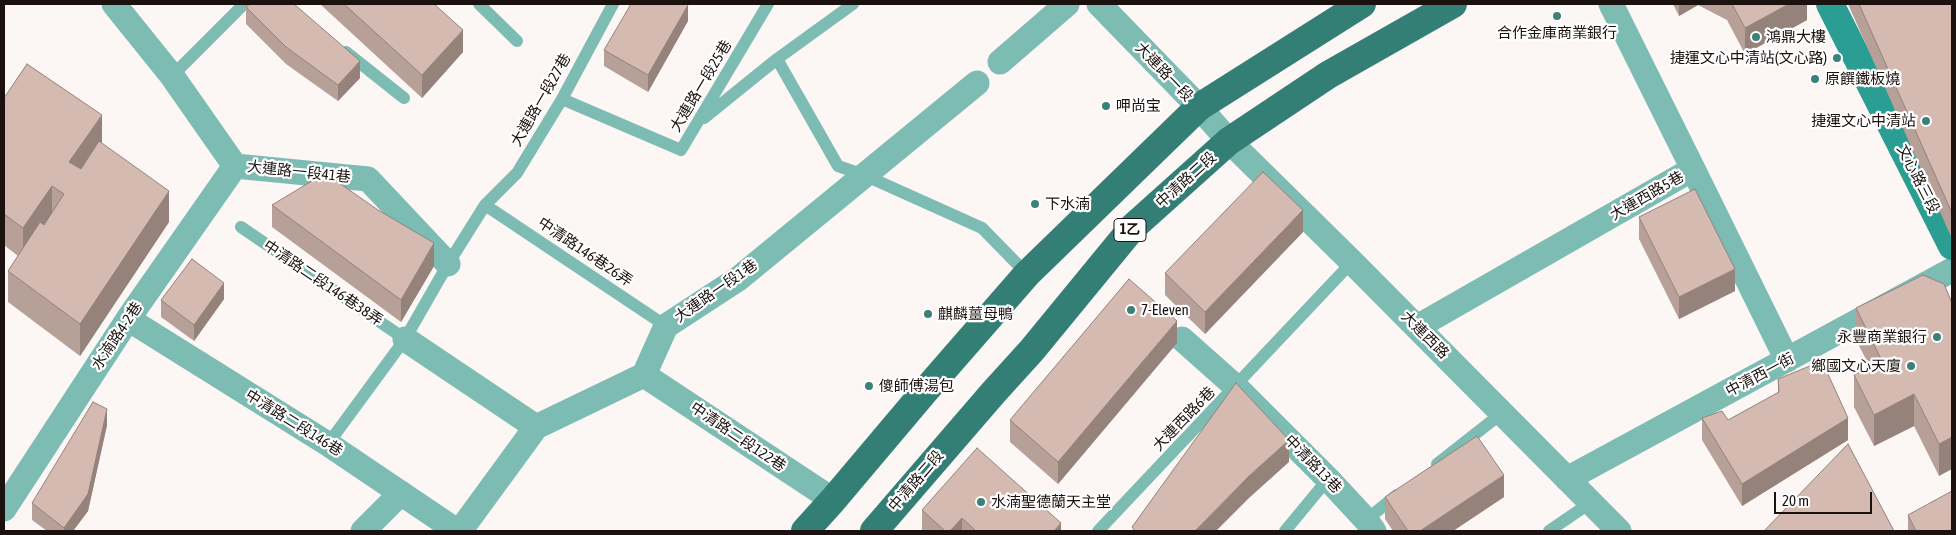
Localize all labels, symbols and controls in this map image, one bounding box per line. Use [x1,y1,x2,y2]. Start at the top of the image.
marker: 合作金庫商業銀行 [1551,10,1563,22]
place label: 合作金庫商業銀行 [1497,24,1617,42]
place label: 鴻鼎大樓 [1766,28,1826,46]
marker: 鴻鼎大樓 [1750,31,1762,43]
street label: 大連路一段25巷 [666,37,736,135]
street label: 大連路一段 [1131,39,1197,105]
place label: 捷運文心中清站(文心路) [1670,49,1827,67]
street label: 大連路一段27巷 [507,50,575,150]
marker: 捷運文心中清站(文心路) [1831,52,1843,64]
place label: 原饌鐵板燒 [1825,70,1900,88]
marker: 原饌鐵板燒 [1809,73,1821,85]
place label: 呷尚宝 [1116,97,1161,115]
marker: 呷尚宝 [1100,100,1112,112]
place label: 捷運文心中清站 [1811,112,1916,130]
marker: 捷運文心中清站 [1920,115,1932,127]
street label: 文心路三段 [1893,142,1943,216]
street label: 中清路二段 [1152,148,1220,212]
street label: 大連路一段41巷 [246,158,352,186]
street label: 大連西路5巷 [1607,168,1687,224]
place label: 下水湳 [1045,195,1090,213]
marker: 下水湳 [1029,198,1041,210]
street label: 中清路146巷26弄 [534,214,636,290]
road number: 1乙 [1114,218,1146,242]
street label: 中清路二段146巷38弄 [260,236,386,330]
street label: 大連路一段1巷 [671,256,761,326]
street label: 水湳路4-2巷 [88,299,146,373]
place label: 7-Eleven [1141,301,1189,319]
marker: 7-Eleven [1125,304,1137,316]
place label: 麒麟薑母鴨 [938,305,1013,323]
street label: 大連西路 [1397,307,1453,363]
marker: 麒麟薑母鴨 [922,308,934,320]
place label: 永豐商業銀行 [1837,328,1927,346]
marker: 永豐商業銀行 [1931,331,1943,343]
street label: 中清西一街 [1723,349,1797,401]
place label: 鄉國文心天廈 [1811,357,1901,375]
marker: 鄉國文心天廈 [1905,360,1917,372]
place label: 傻師傅湯包 [879,377,954,395]
marker: 傻師傅湯包 [863,380,875,392]
street label: 大連西路6巷 [1149,383,1219,455]
street label: 中清路二段146巷 [242,386,346,460]
street label: 中清路二段122巷 [687,398,789,476]
street label: 中清路13巷 [1281,431,1345,497]
street label: 中清路二段 [885,447,947,515]
scale bar [1776,482,1874,514]
text: 20 m [1782,492,1809,509]
place label: 水湳聖德蘭天主堂 [991,493,1111,511]
marker: 水湳聖德蘭天主堂 [975,496,987,508]

